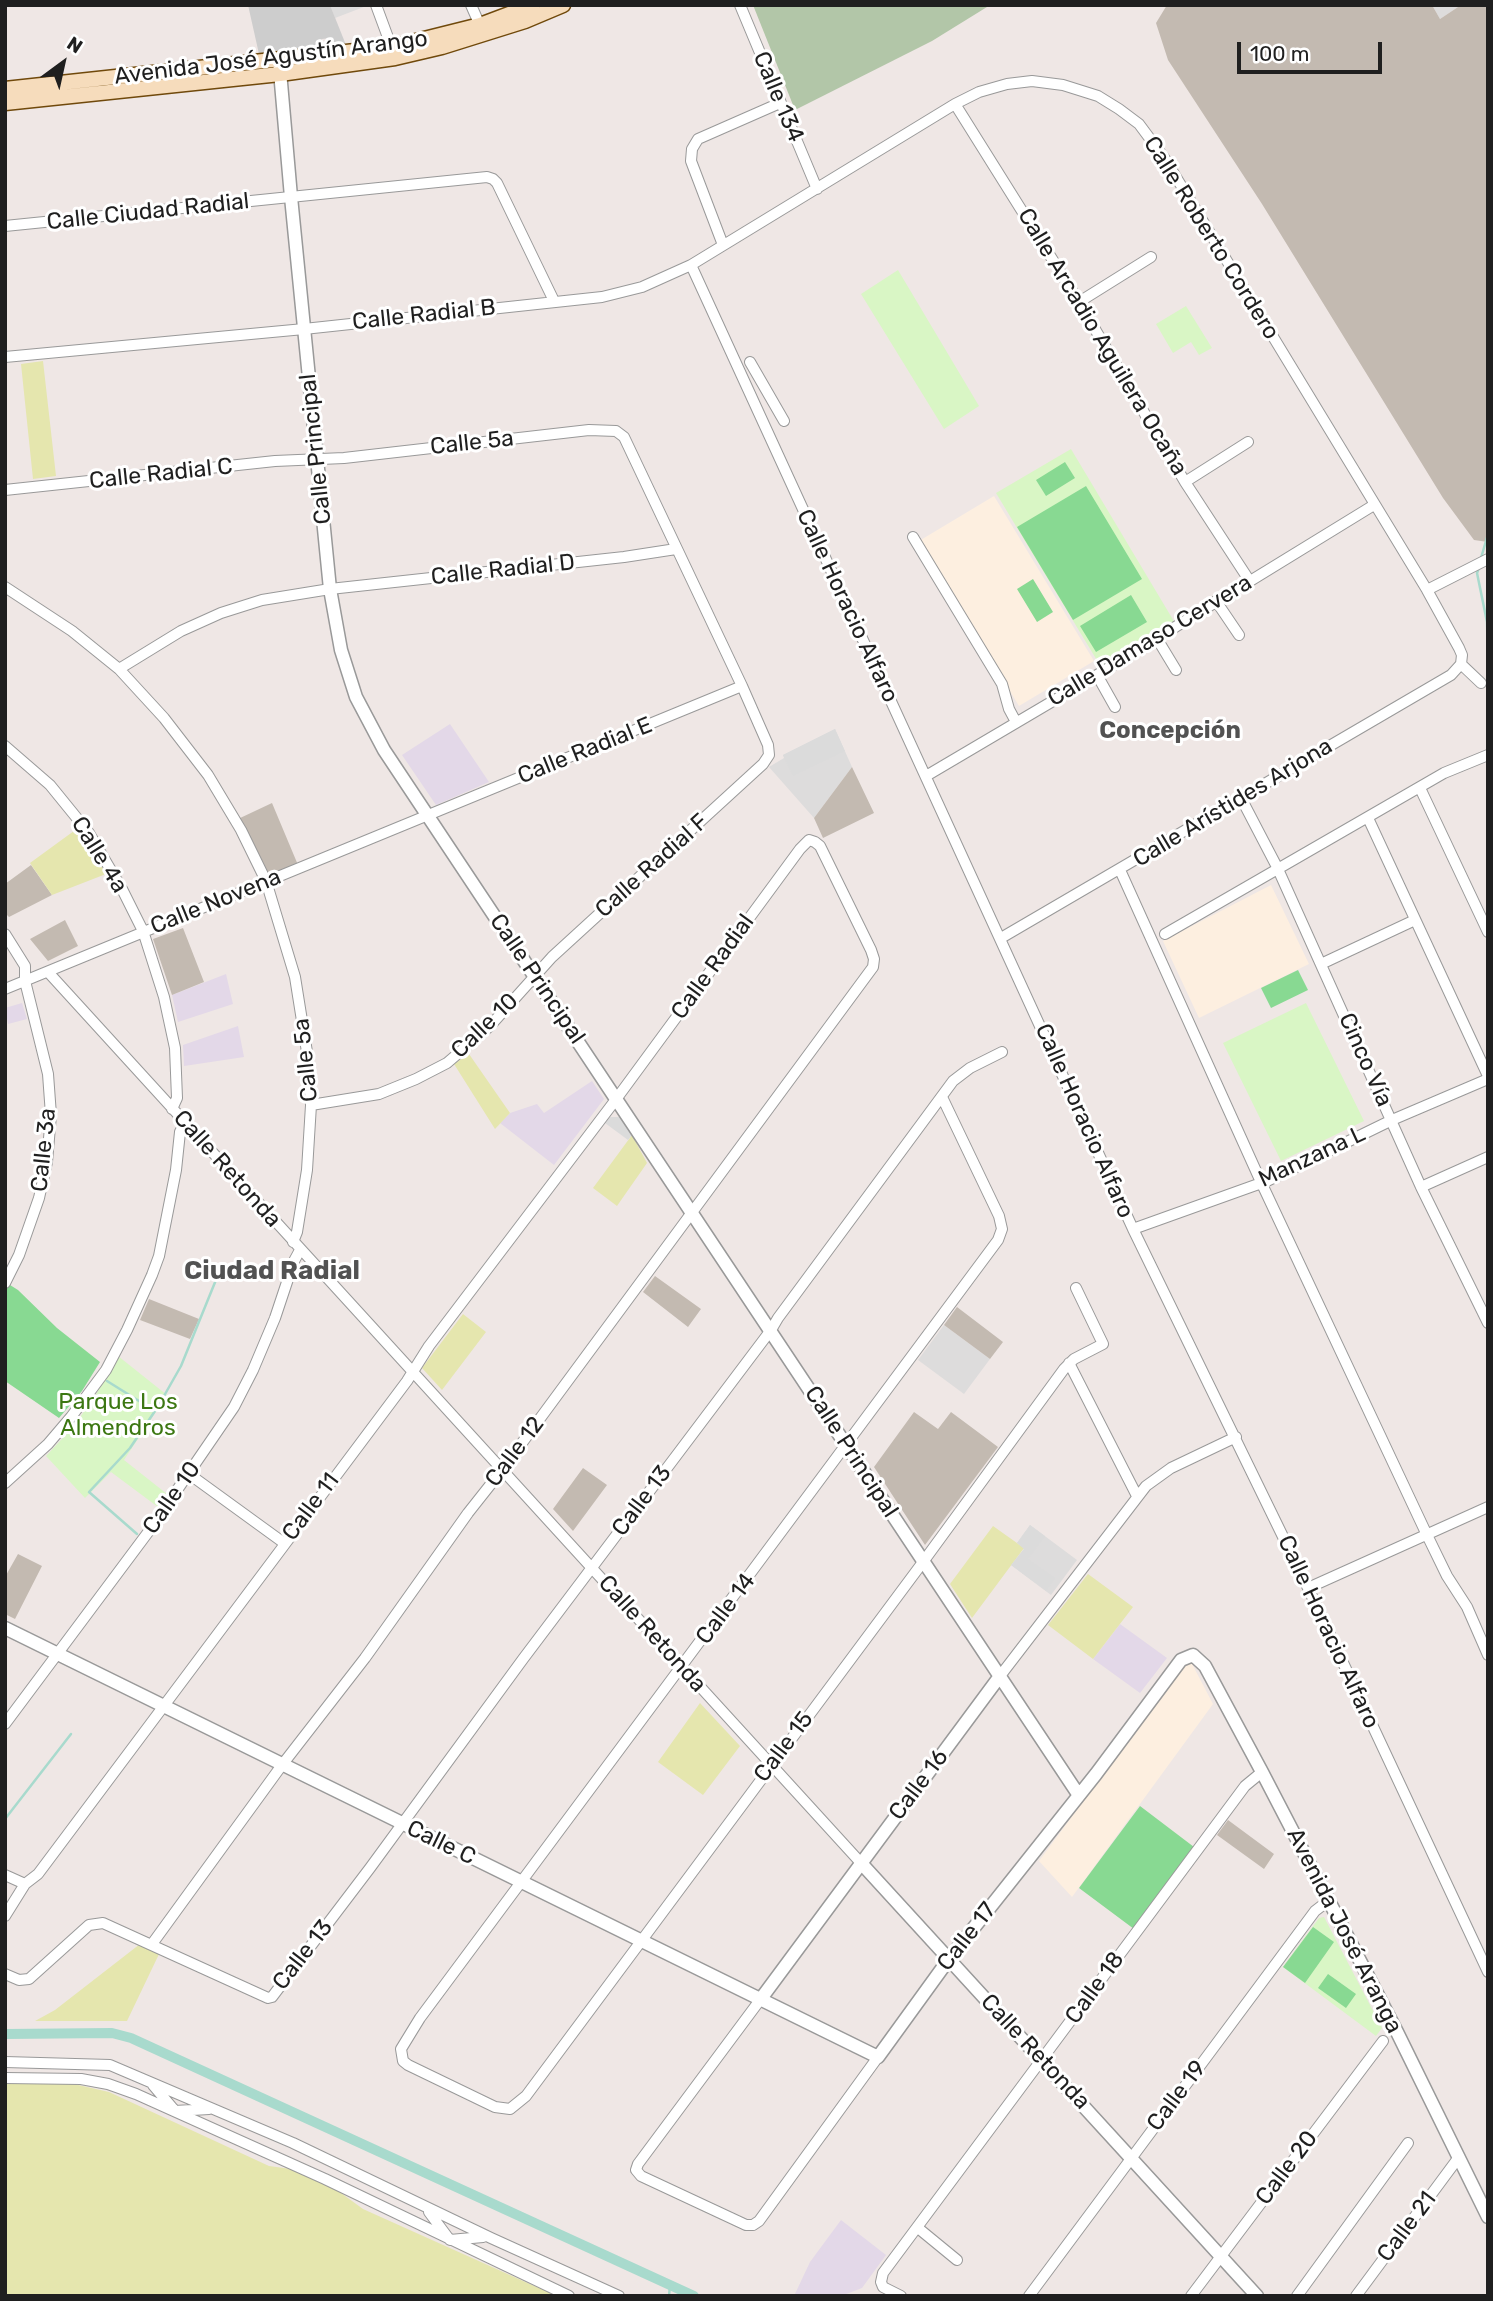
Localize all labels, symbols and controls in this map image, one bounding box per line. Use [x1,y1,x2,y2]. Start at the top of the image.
street label: Avenida José Agustín Arango [113,25,429,91]
north arrow [28,28,98,98]
scale bar [1241,28,1386,72]
text: N [63,32,87,58]
text: 100 m [1250,41,1309,66]
street label: Calle 134 [747,48,809,146]
street label: Calle Roberto Cordero [1137,131,1285,345]
street label: Calle Ciudad Radial [45,188,251,236]
street label: Calle Arcadio Aguilera Ocaña [1011,204,1193,480]
street label: Calle Radial B [351,294,497,336]
street label: Calle Principal [294,372,338,526]
street label: Calle 5a [429,425,515,461]
street label: Calle Radial C [88,453,234,495]
street label: Calle Horacio Alfaro [790,505,904,707]
street label: Calle Radial D [430,549,576,591]
street label: Calle Damaso Cervera [1043,569,1257,713]
street label: Calle Radial E [514,711,656,791]
district label: Concepción [1099,717,1241,745]
street label: Calle Arístides Arjona [1128,733,1338,873]
street label: Calle Radial F [590,808,714,924]
street label: Calle 4a [65,812,133,898]
street label: Calle Novena [147,863,285,941]
street label: Calle Principal [483,909,591,1049]
street label: Calle Radial [666,909,760,1025]
street label: Calle 10 [446,988,524,1064]
street label: Cinco Vía [1332,1009,1398,1111]
street label: Calle 5a [288,1017,324,1103]
street label: Calle Horacio Alfaro [1029,1020,1139,1222]
street label: Calle Retonda [167,1105,287,1233]
street label: Calle 3a [26,1107,62,1193]
street label: Manzana L [1254,1120,1370,1194]
district label: Ciudad Radial [184,1255,360,1287]
street label: Calle Principal [798,1381,904,1523]
park label: Parque Los Almendros [58,1388,178,1442]
street label: Calle 12 [480,1411,550,1493]
street label: Calle 10 [137,1456,207,1540]
street label: Calle 13 [606,1460,678,1542]
street label: Calle 11 [277,1468,345,1546]
street label: Calle Horacio Alfaro [1271,1531,1385,1733]
street label: Calle 14 [690,1568,762,1650]
street label: Calle Retonda [592,1570,712,1698]
street label: Calle 15 [749,1706,819,1788]
street label: Calle 16 [883,1744,955,1826]
street label: Calle C [402,1815,480,1871]
street label: Avenida José Aranga [1280,1824,1408,2038]
street label: Calle 17 [932,1897,1002,1977]
street label: Calle 13 [267,1914,339,1996]
street label: Calle 18 [1060,1947,1130,2029]
street label: Calle Retonda [974,1988,1096,2116]
street label: Calle 19 [1142,2055,1212,2137]
street label: Calle 20 [1250,2125,1324,2211]
street label: Calle 21 [1372,2186,1442,2268]

